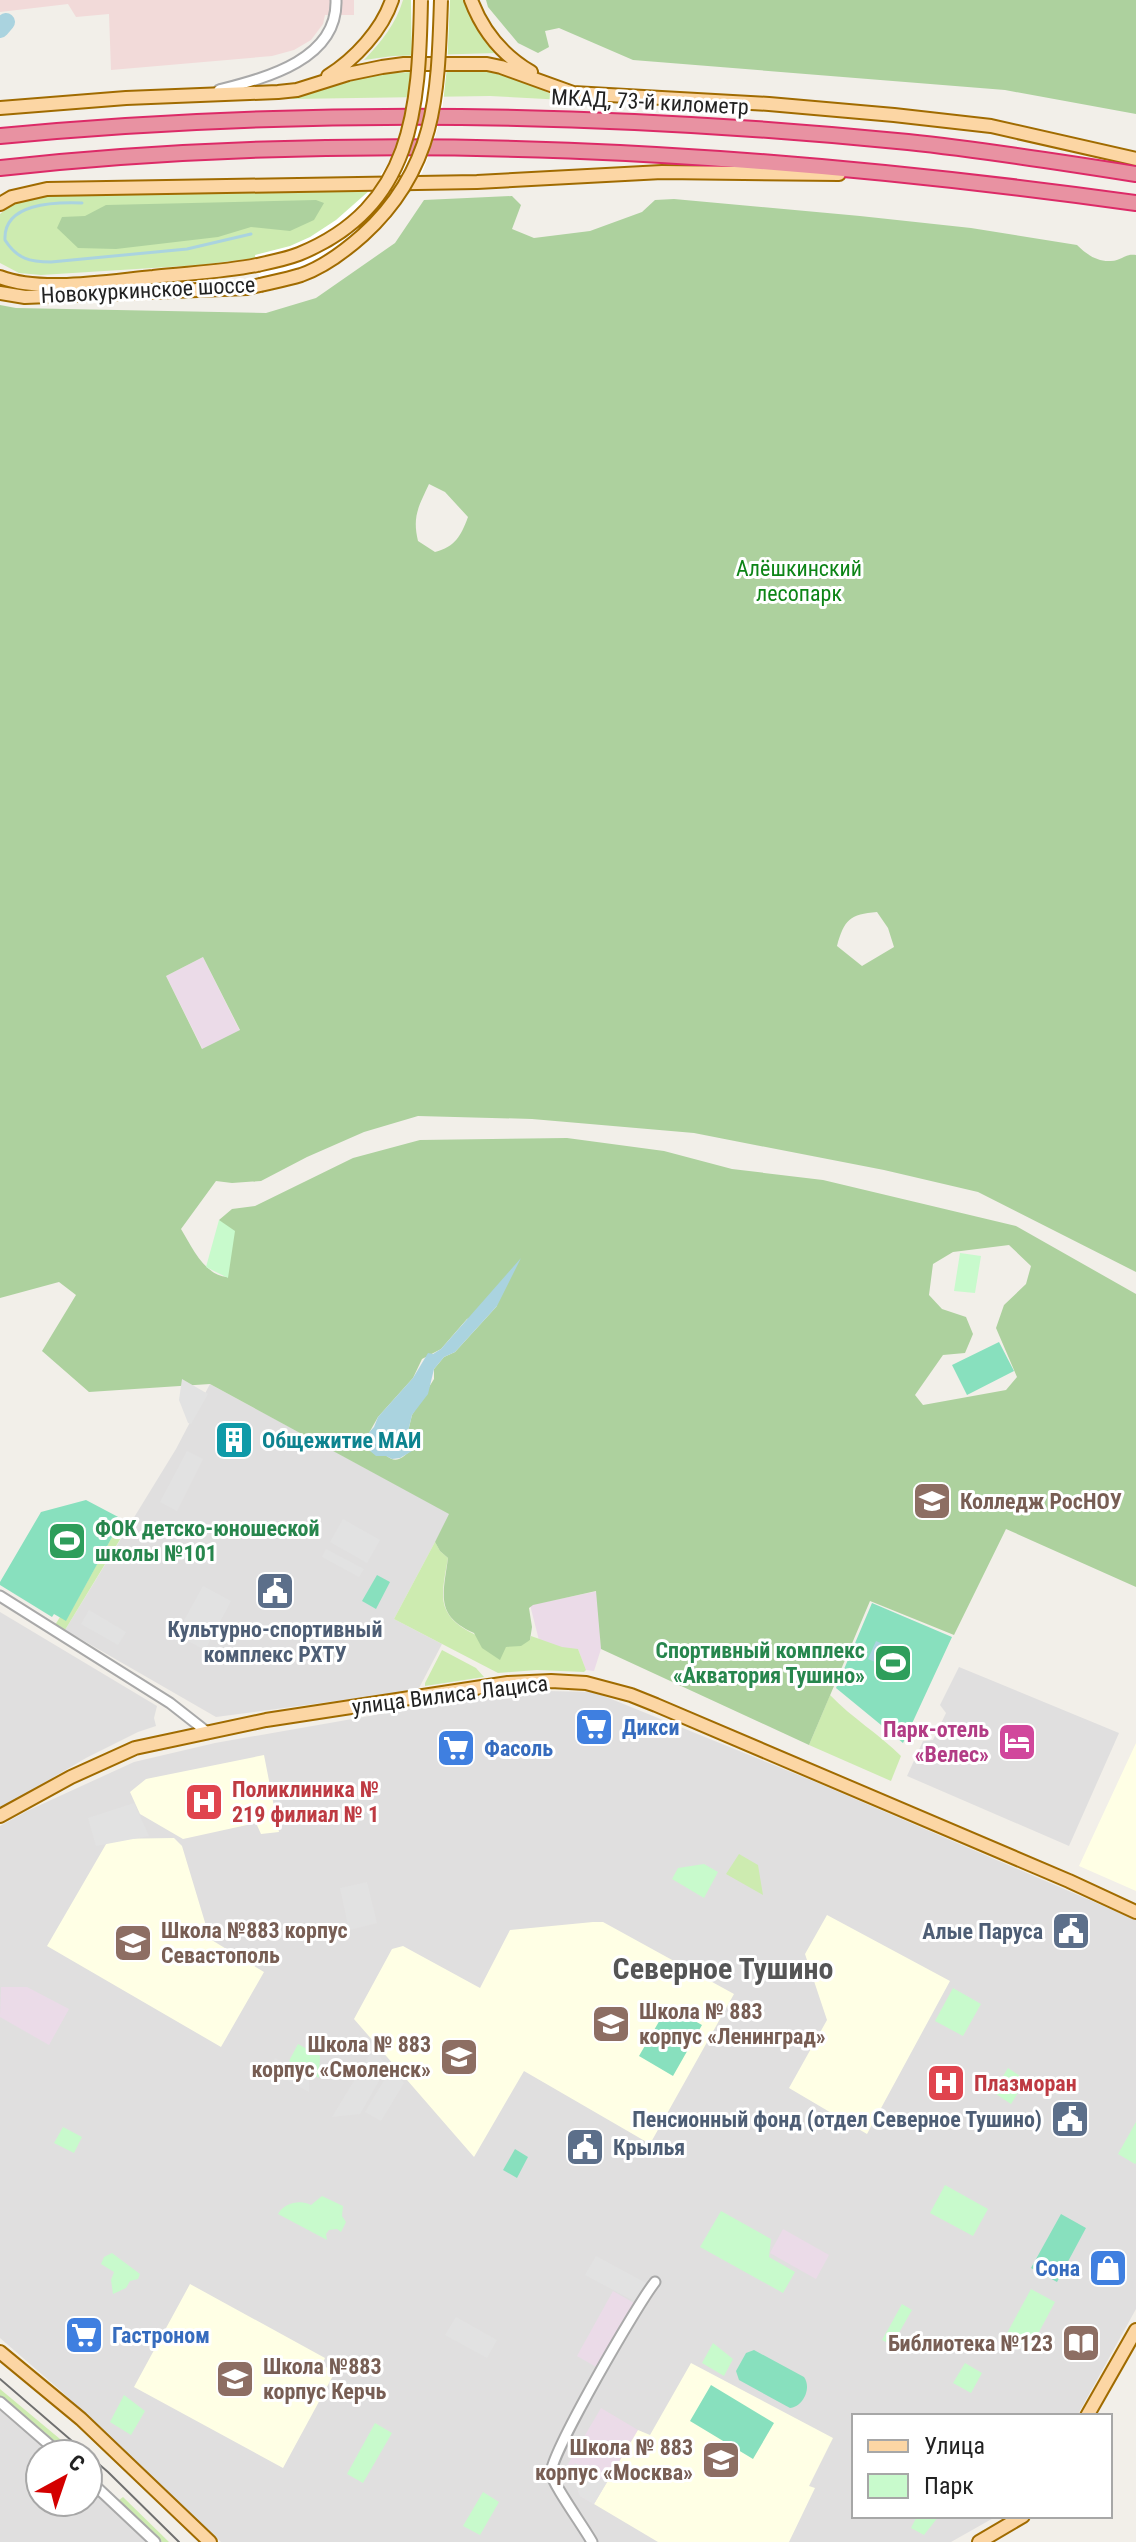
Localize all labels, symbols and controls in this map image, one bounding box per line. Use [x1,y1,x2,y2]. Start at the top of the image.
street label: МКАД, 73-й километр [551,84,749,120]
street label: Новокуркинское шоссе [40,272,256,308]
park label: Алёшкинский лесопарк [736,556,862,606]
building icon: Общежитие МАИ [213,1419,255,1461]
place label: Общежитие МАИ [262,1428,421,1453]
school or university icon: Колледж РосНОУ [911,1480,953,1522]
place label: Колледж РосНОУ [960,1489,1122,1514]
place label: ФОК детско-юношеской школы №101 [95,1516,320,1566]
sports icon: ФОК детско-юношеской школы №101 [46,1520,88,1562]
public building icon: Культурно-спортивный комплекс РХТУ [254,1570,296,1612]
place label: Культурно-спортивный комплекс РХТУ [168,1617,382,1667]
place label: Спортивный комплекс «Акватория Тушино» [655,1638,865,1688]
sports icon: Спортивный комплекс «Акватория Тушино» [872,1642,914,1684]
street label: улица Вилиса Лациса [351,1671,549,1719]
supermarket icon: Дикси [573,1706,615,1748]
place label: Дикси [622,1715,679,1740]
place label: Парк-отель «Велес» [883,1717,989,1767]
hotel icon: Парк-отель «Велес» [996,1721,1038,1763]
supermarket icon: Фасоль [435,1727,477,1769]
place label: Фасоль [484,1736,553,1761]
place label: Поликлиника № 219 филиал № 1 [232,1777,379,1827]
hospital icon: Поликлиника № 219 филиал № 1 [183,1781,225,1823]
public building icon: Алые Паруса [1050,1910,1092,1952]
place label: Школа №883 корпус Севастополь [161,1918,348,1968]
place label: Алые Паруса [922,1919,1043,1944]
school or university icon: Школа №883 корпус Севастополь [112,1922,154,1964]
district label: Северное Тушино [613,1951,833,1986]
place label: Школа № 883 корпус «Ленинград» [639,1999,826,2049]
school or university icon: Школа № 883 корпус «Ленинград» [590,2003,632,2045]
place label: Школа № 883 корпус «Смоленск» [251,2032,431,2082]
school or university icon: Школа № 883 корпус «Смоленск» [438,2036,480,2078]
hospital icon: Плазморан [925,2062,967,2104]
place label: Плазморан [974,2071,1077,2096]
public building icon: Пенсионный фонд (отдел Северное Тушино) [1049,2098,1091,2140]
place label: Пенсионный фонд (отдел Северное Тушино) [632,2107,1042,2132]
public building icon: Крылья [564,2126,606,2168]
place label: Крылья [613,2135,685,2160]
shop icon: Сона [1087,2247,1129,2289]
place label: Сона [1035,2256,1080,2281]
supermarket icon: Гастроном [63,2314,105,2356]
library icon: Библиотека №123 [1060,2322,1102,2364]
place label: Гастроном [112,2323,210,2348]
place label: Библиотека №123 [888,2331,1053,2356]
place label: Школа №883 корпус Керчь [263,2354,387,2404]
school or university icon: Школа №883 корпус Керчь [214,2358,256,2400]
legend [852,2414,1112,2518]
text: Улица [924,2432,985,2460]
place label: Школа № 883 корпус «Москва» [535,2435,693,2485]
north arrow [24,2438,104,2518]
school or university icon: Школа № 883 корпус «Москва» [700,2439,742,2481]
text: С [64,2449,89,2477]
text: Парк [924,2472,974,2500]

